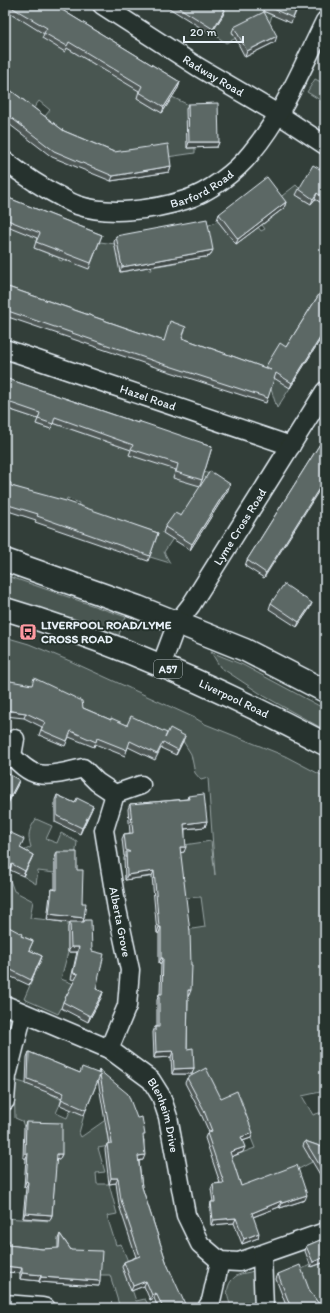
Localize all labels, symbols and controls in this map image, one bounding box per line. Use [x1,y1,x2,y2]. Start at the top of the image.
scale bar [184,18,243,44]
text: 20 m [190,25,217,39]
street label: Radway Road [180,52,247,100]
street label: Barford Road [169,167,237,211]
street label: Hazel Road [118,382,178,414]
street label: Lyme Cross Road [211,485,270,568]
place label: LIVERPOOL ROAD/LYME CROSS ROAD [41,618,172,646]
bus stop icon: LIVERPOOL ROAD/LYME CROSS ROAD [18,622,38,642]
road number: A57 [154,660,182,678]
street label: Liverpool Road [197,676,272,721]
street label: Alberta Grove [106,886,134,958]
street label: Blenheim Drive [144,1075,181,1154]

